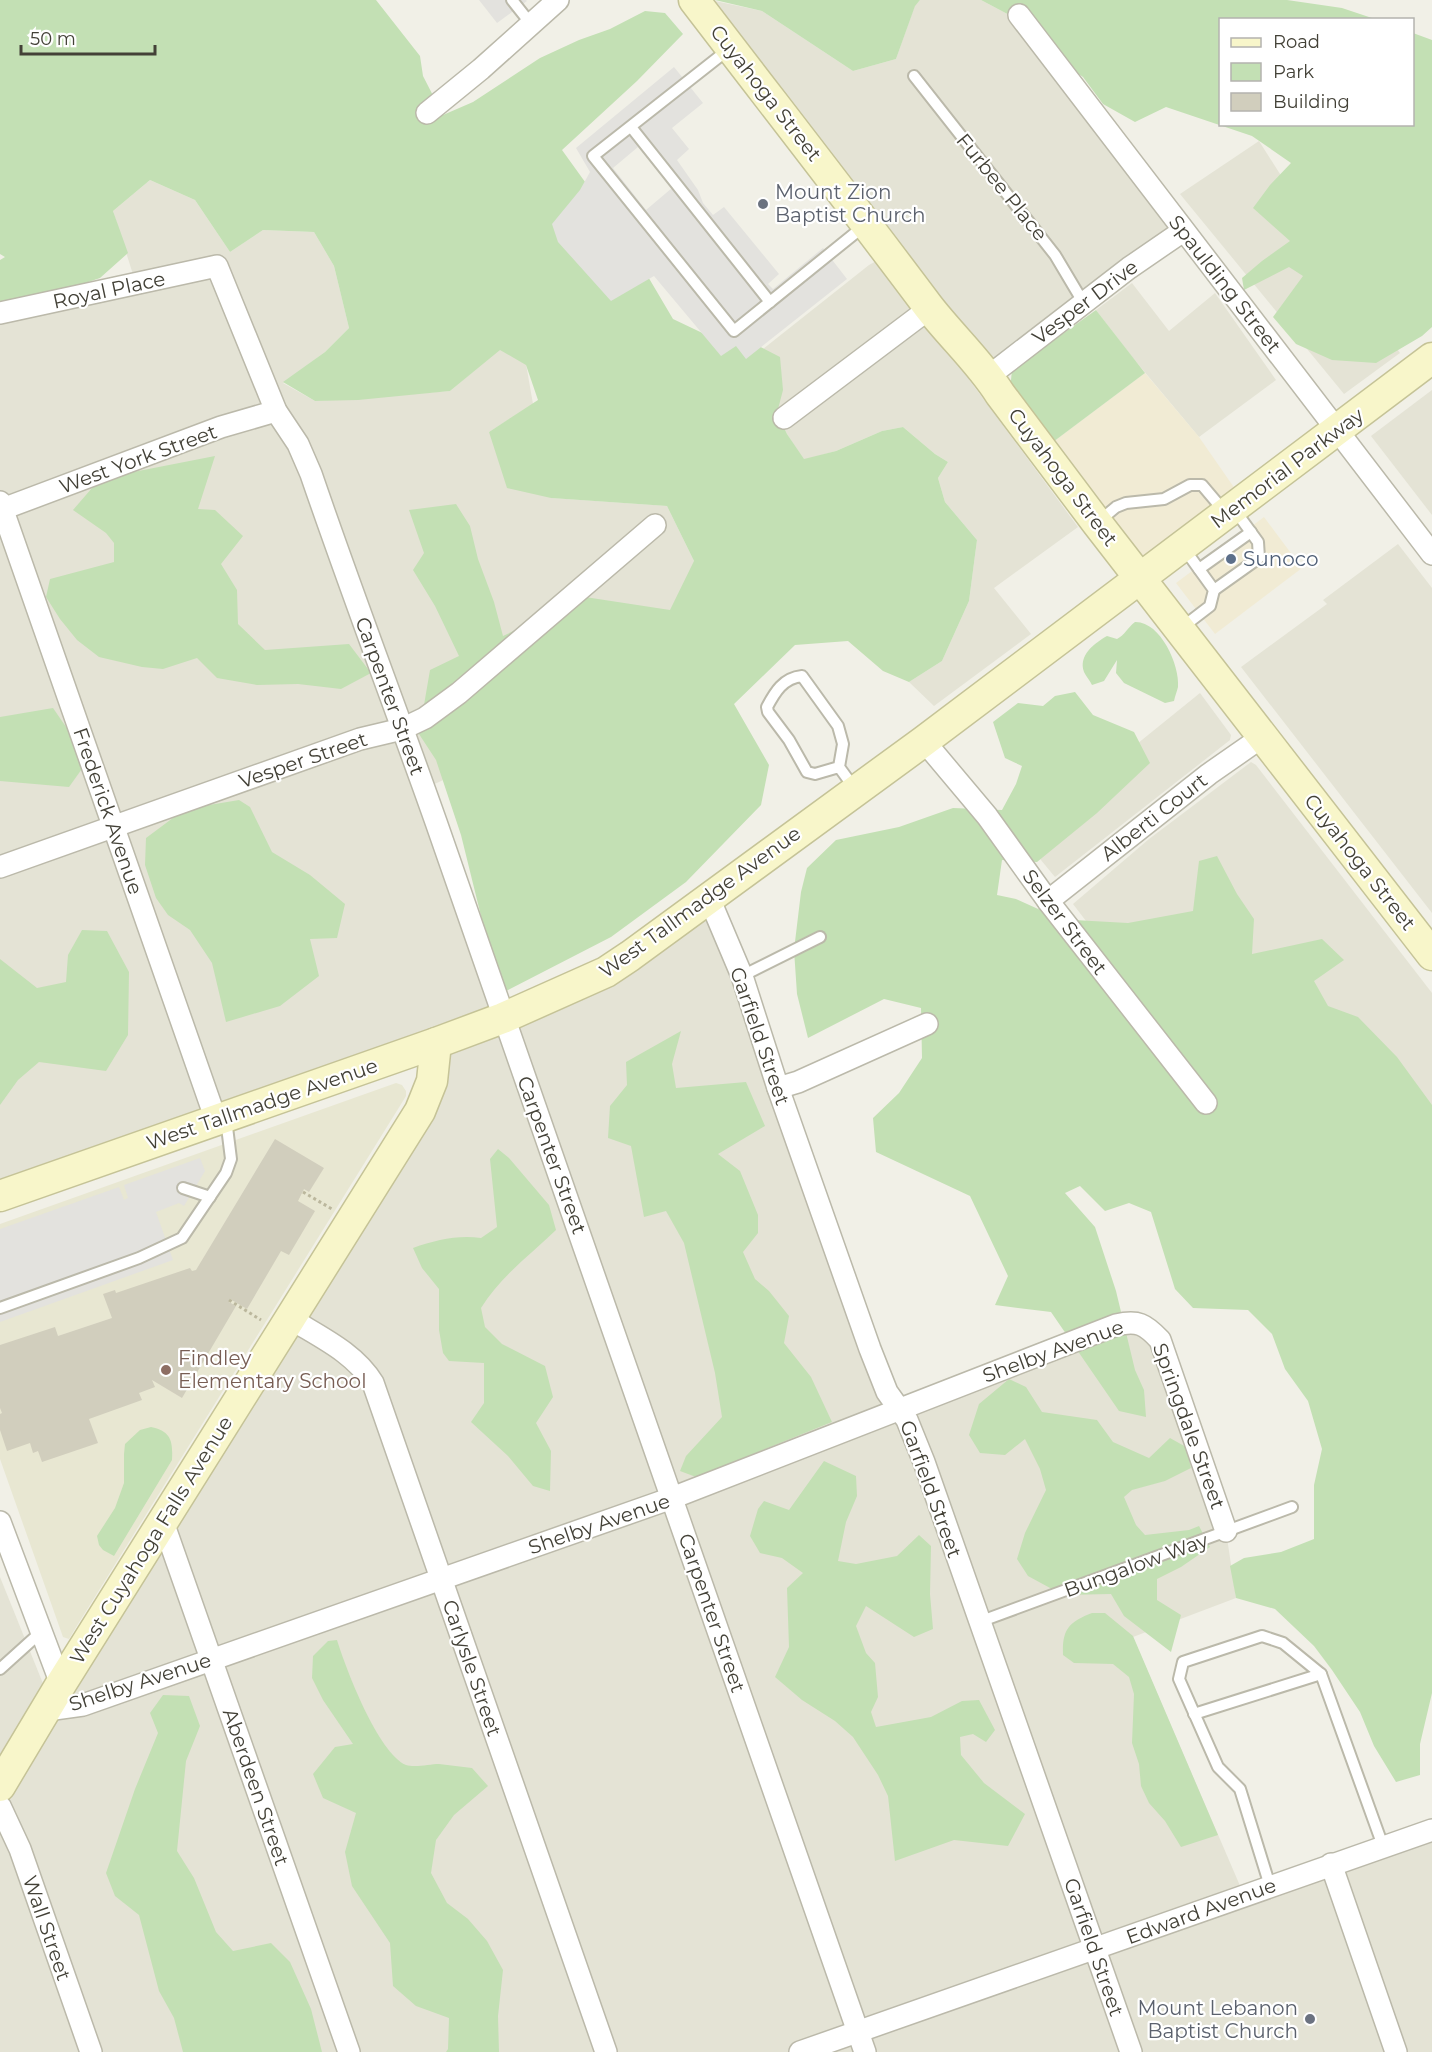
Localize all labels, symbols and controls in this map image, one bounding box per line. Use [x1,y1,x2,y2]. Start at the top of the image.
scale bar [21,18,154,56]
legend [1219,18,1414,126]
street label: Cuyahoga Street [705,20,827,166]
text: 50 m [30,28,76,50]
text: Road [1273,31,1320,53]
text: Park [1273,61,1314,83]
text: Building [1273,91,1350,113]
street label: Furbee Place [951,128,1053,246]
place label: Mount Zion Baptist Church [775,180,926,227]
marker: Mount Zion Baptist Church [756,197,770,211]
street label: Spaulding Street [1164,210,1286,358]
street label: Vesper Drive [1027,255,1143,349]
street label: Royal Place [51,266,167,314]
street label: Cuyahoga Street [1003,403,1123,551]
street label: Memorial Parkway [1206,403,1368,533]
street label: West York Street [56,419,220,499]
place label: Sunoco [1243,547,1318,571]
marker: Sunoco [1224,552,1238,566]
street label: Carpenter Street [350,614,430,778]
street label: Frederick Avenue [68,724,148,898]
street label: Vesper Street [236,727,370,793]
street label: Alberti Court [1096,768,1212,866]
street label: Cuyahoga Street [1299,789,1421,935]
street label: West Tallmadge Avenue [595,821,805,983]
street label: Selzer Street [1018,865,1112,979]
street label: Garfield Street [725,964,795,1108]
street label: West Tallmadge Avenue [143,1053,381,1155]
street label: Carpenter Street [512,1073,592,1237]
street label: Shelby Avenue [979,1314,1127,1388]
street label: Springdale Street [1148,1340,1230,1512]
place label: Findley Elementary School [178,1346,367,1393]
marker: Findley Elementary School [159,1363,173,1377]
street label: West Cuyahoga Falls Avenue [65,1412,237,1668]
street label: Garfield Street [895,1417,967,1561]
street label: Shelby Avenue [525,1489,673,1559]
street label: Bungalow Way [1061,1528,1211,1602]
street label: Carpenter Street [674,1530,750,1696]
street label: Carlysle Street [437,1597,507,1739]
street label: Shelby Avenue [66,1648,214,1716]
street label: Aberdeen Street [218,1705,294,1869]
street label: Wall Street [18,1872,76,1984]
street label: Edward Avenue [1123,1873,1279,1949]
street label: Garfield Street [1059,1875,1129,2019]
place label: Mount Lebanon Baptist Church [1137,1996,1298,2043]
marker: Mount Lebanon Baptist Church [1303,2012,1317,2026]

